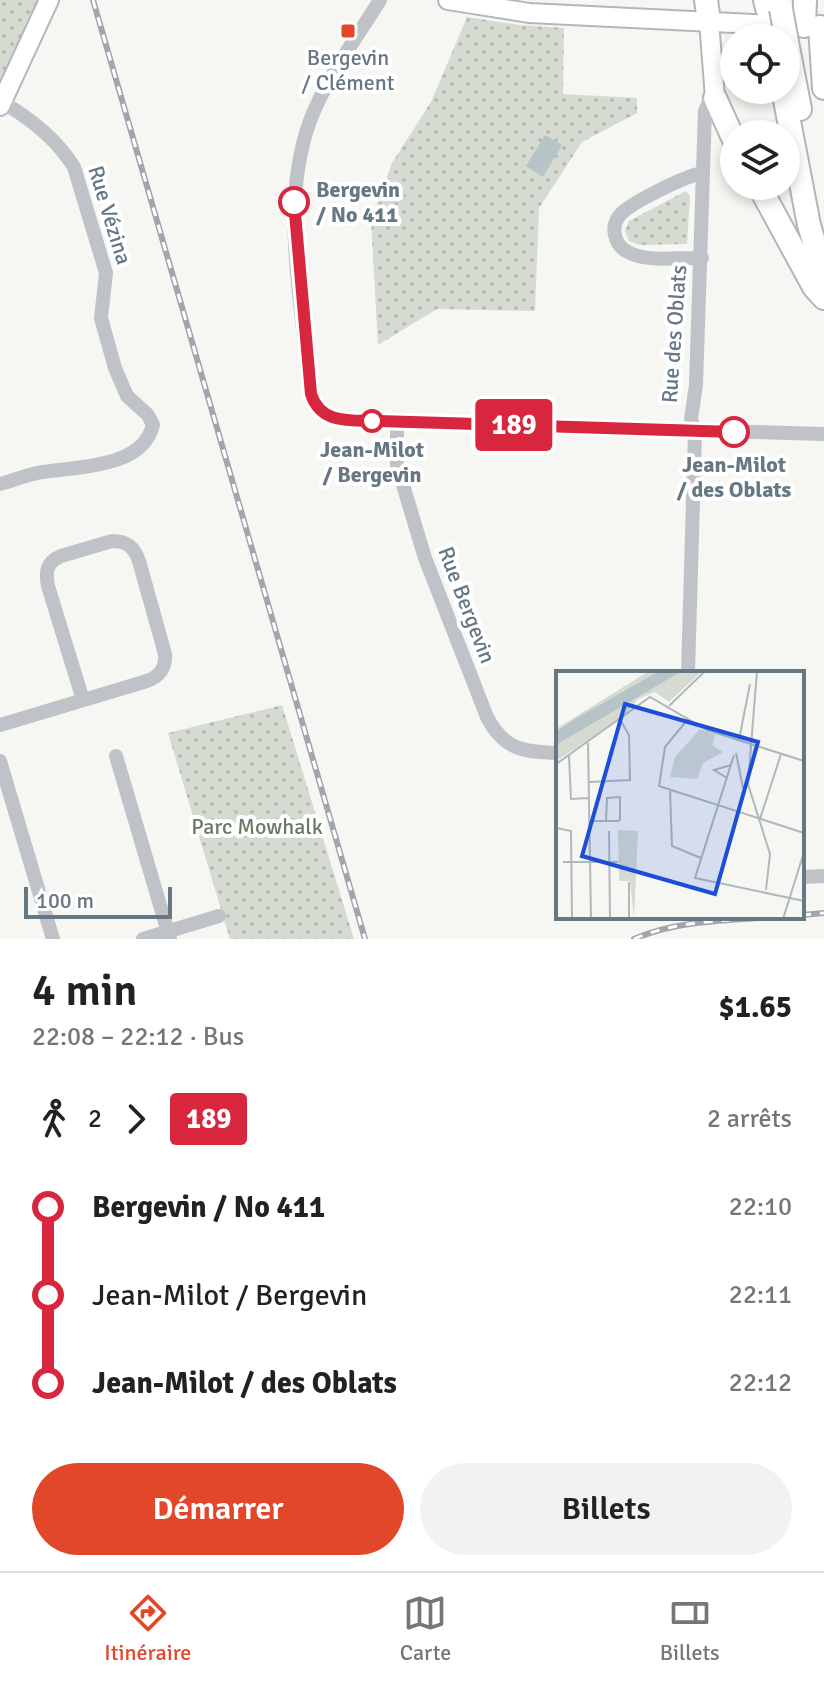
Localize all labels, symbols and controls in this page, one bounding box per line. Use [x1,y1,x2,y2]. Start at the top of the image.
marker: Bergevin / Clément [339,22,357,40]
map controls [720,24,800,200]
button: locate [720,24,800,104]
place label: Bergevin / Clément [302,44,395,96]
button: layers [720,120,800,200]
street label: Rue Vézina [82,162,138,268]
place label: Bergevin / No 411 [316,176,400,228]
marker: Bergevin / No 411 [279,187,309,217]
street label: Rue des Oblats [656,264,692,404]
line badge: 189 [468,399,560,451]
text: 189 [491,408,537,442]
marker: Jean-Milot / Bergevin [361,410,383,432]
marker: Jean-Milot / des Oblats [719,417,749,447]
place label: Jean-Milot / Bergevin [320,436,424,488]
place label: Jean-Milot / des Oblats [677,451,792,503]
street label: Rue Bergevin [432,543,502,667]
inset map [556,671,804,919]
park label: Parc Mowhalk [191,813,323,840]
scale bar [24,883,172,919]
text: 100 m [36,887,94,914]
text: 4 min [32,964,137,1018]
text: $1.65 [719,989,792,1026]
text: 22:08 – 22:12 · Bus [32,1021,244,1053]
icon: walk [32,1097,76,1141]
icon: forward [114,1097,158,1141]
text: 189 [186,1102,231,1136]
text: 2 [88,1103,102,1135]
text: 2 arrêts [707,1103,792,1135]
text: Bergevin / No 411 [92,1189,325,1226]
text: 22:10 [729,1191,792,1223]
text: Jean-Milot / Bergevin [92,1277,367,1314]
text: 22:11 [729,1279,792,1311]
text: Jean-Milot / des Oblats [92,1365,397,1402]
text: 22:12 [729,1367,792,1399]
button: Démarrer [32,1463,404,1555]
button: Billets [420,1463,792,1555]
tab: Itinéraire [104,1591,191,1666]
tab: Carte [400,1591,451,1666]
tab: Billets [660,1591,720,1666]

